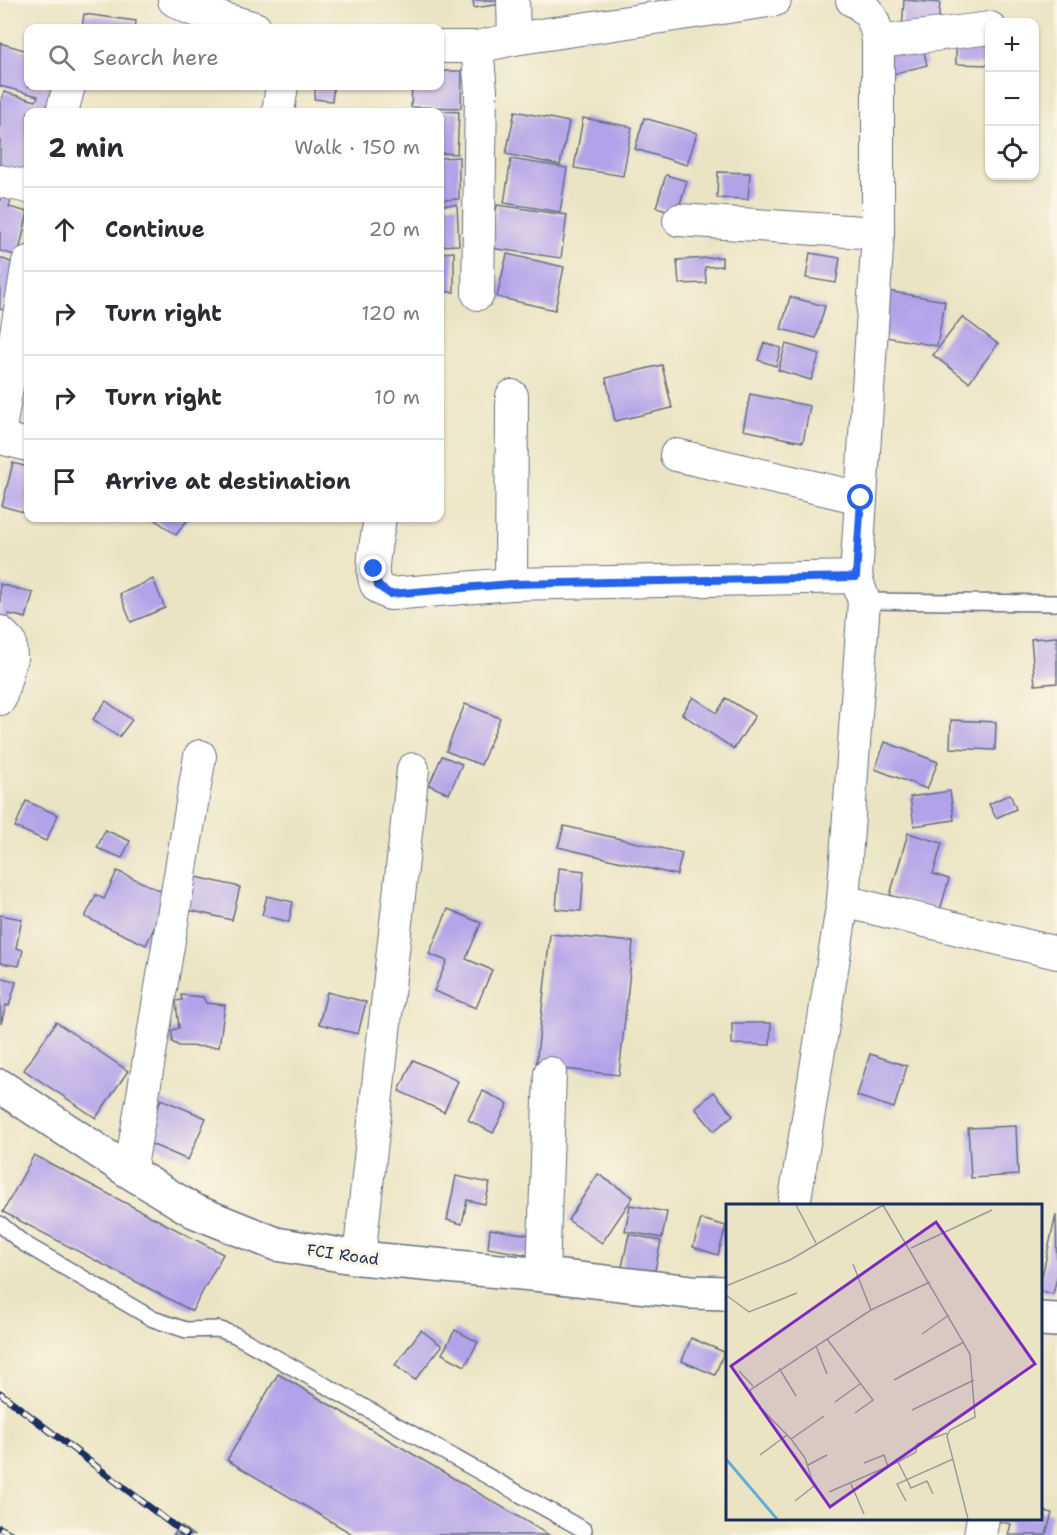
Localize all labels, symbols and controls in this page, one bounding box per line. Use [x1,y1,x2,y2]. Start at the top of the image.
map controls [985,18,1039,180]
button: + [985,18,1039,72]
search box [24,24,444,90]
icon: search [45,41,78,74]
text: Search here [93,43,219,72]
button: − [985,72,1039,126]
button: locate [985,126,1039,180]
text: 2 min [48,130,124,165]
text: Walk · 150 m [294,134,420,160]
icon: ahead [48,213,81,246]
text: Continue [105,215,205,244]
text: 20 m [369,216,420,242]
icon: right [48,297,81,330]
text: Turn right [105,299,222,328]
text: 120 m [361,300,420,326]
icon: right [48,381,81,414]
text: Turn right [105,383,222,412]
text: 10 m [374,384,420,410]
icon: arrive [48,465,81,498]
text: Arrive at destination [105,467,351,496]
route start [847,484,873,510]
route end [360,555,386,581]
inset map [726,1204,1042,1520]
street label: FCI Road [305,1239,380,1270]

